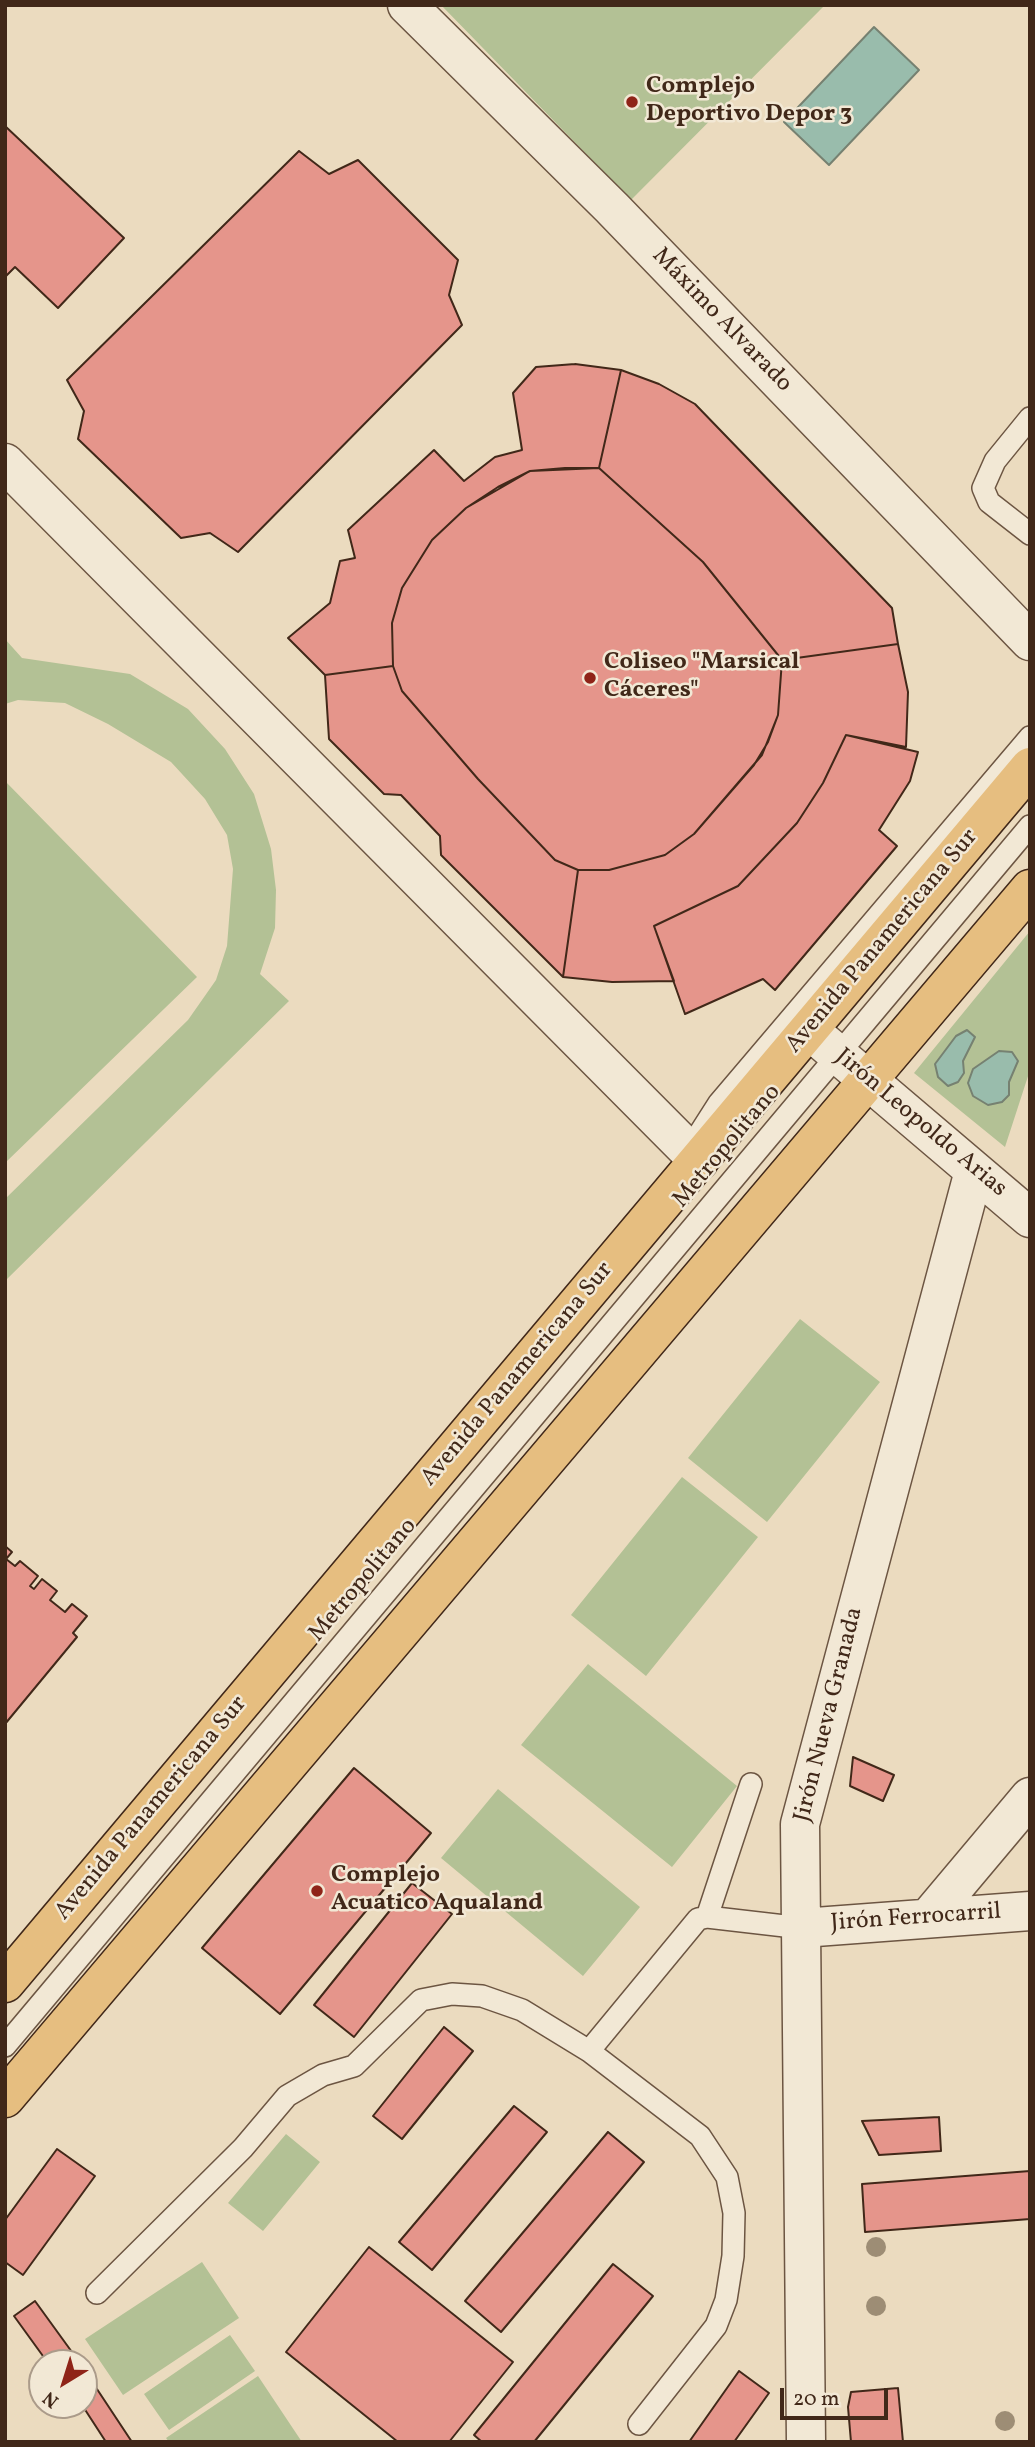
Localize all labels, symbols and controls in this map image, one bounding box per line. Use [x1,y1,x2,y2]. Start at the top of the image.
place label: Complejo Deportivo Depor 3 [646,74,852,130]
marker: Complejo Deportivo Depor 3 [624,94,640,110]
street label: Máximo Alvarado [645,243,797,399]
place label: Coliseo "Marsical Cáceres" [604,650,799,706]
marker: Coliseo "Marsical Cáceres" [582,670,598,686]
street label: Avenida Panamericana Sur [781,824,985,1060]
street label: Jirón Leopoldo Arias [828,1044,1012,1204]
street label: Metropolitano [668,1079,788,1215]
street label: Avenida Panamericana Sur [416,1257,620,1493]
street label: Metropolitano [304,1513,424,1649]
street label: Jirón Nueva Granada [789,1605,871,1825]
street label: Avenida Panamericana Sur [50,1691,254,1927]
place label: Complejo Acuatico Aqualand [331,1863,543,1919]
marker: Complejo Acuatico Aqualand [309,1883,325,1899]
street label: Jirón Ferrocarril [830,1899,1002,1939]
north arrow [28,2349,98,2419]
scale bar [783,2374,892,2418]
text: N [38,2384,65,2413]
text: 20 m [793,2385,839,2414]

